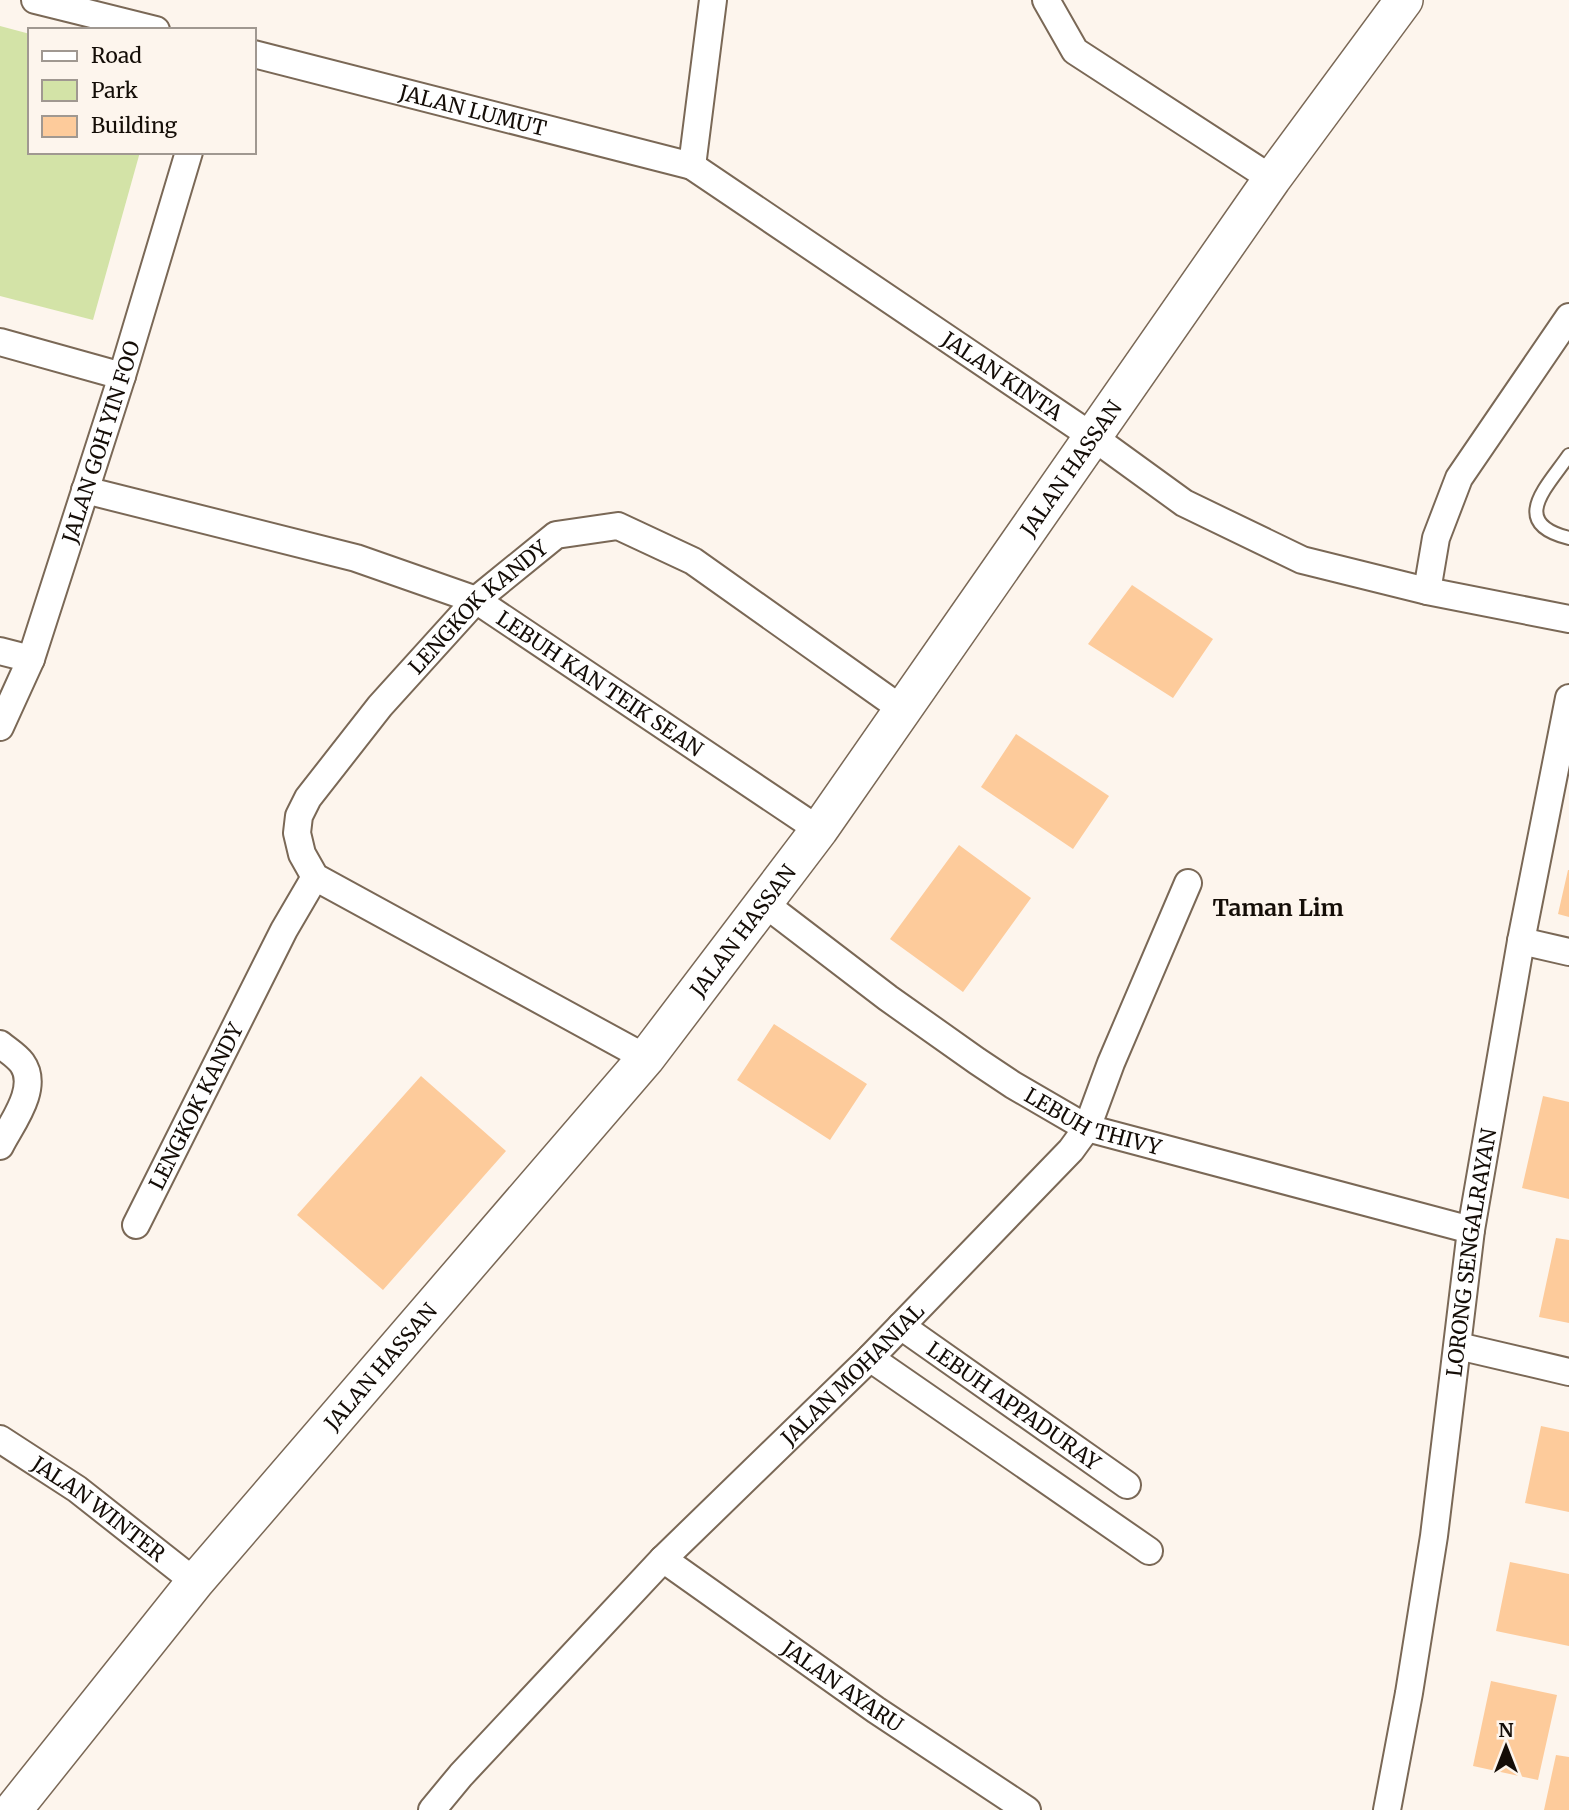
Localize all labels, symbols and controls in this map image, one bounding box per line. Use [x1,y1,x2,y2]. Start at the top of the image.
legend [28,28,256,154]
text: Road [91,42,142,69]
text: Park [91,77,138,104]
street label: JALAN LUMUT [395,78,550,142]
text: Building [91,112,178,139]
street label: JALAN KINTA [936,325,1068,426]
street label: JALAN GOH YIN FOO [55,337,145,547]
street label: JALAN HASSAN [1014,395,1127,542]
street label: LENGKOK KANDY [402,534,553,679]
street label: LEBUH KAN TEIK SEAN [492,604,709,762]
street label: JALAN HASSAN [683,859,802,1003]
district label: Taman Lim [1212,893,1344,922]
street label: LENGKOK KANDY [143,1018,249,1194]
street label: LEBUH THIVY [1020,1081,1165,1161]
street label: LORONG SENGALRAYAN [1440,1126,1502,1378]
street label: JALAN HASSAN [318,1297,443,1436]
street label: JALAN MOHANIAL [774,1297,930,1451]
street label: LEBUH APPADURAY [922,1335,1106,1476]
street label: JALAN WINTER [26,1449,171,1567]
street label: JALAN AYARU [776,1634,909,1738]
north arrow [1471,1712,1541,1782]
text: N [1498,1718,1514,1742]

